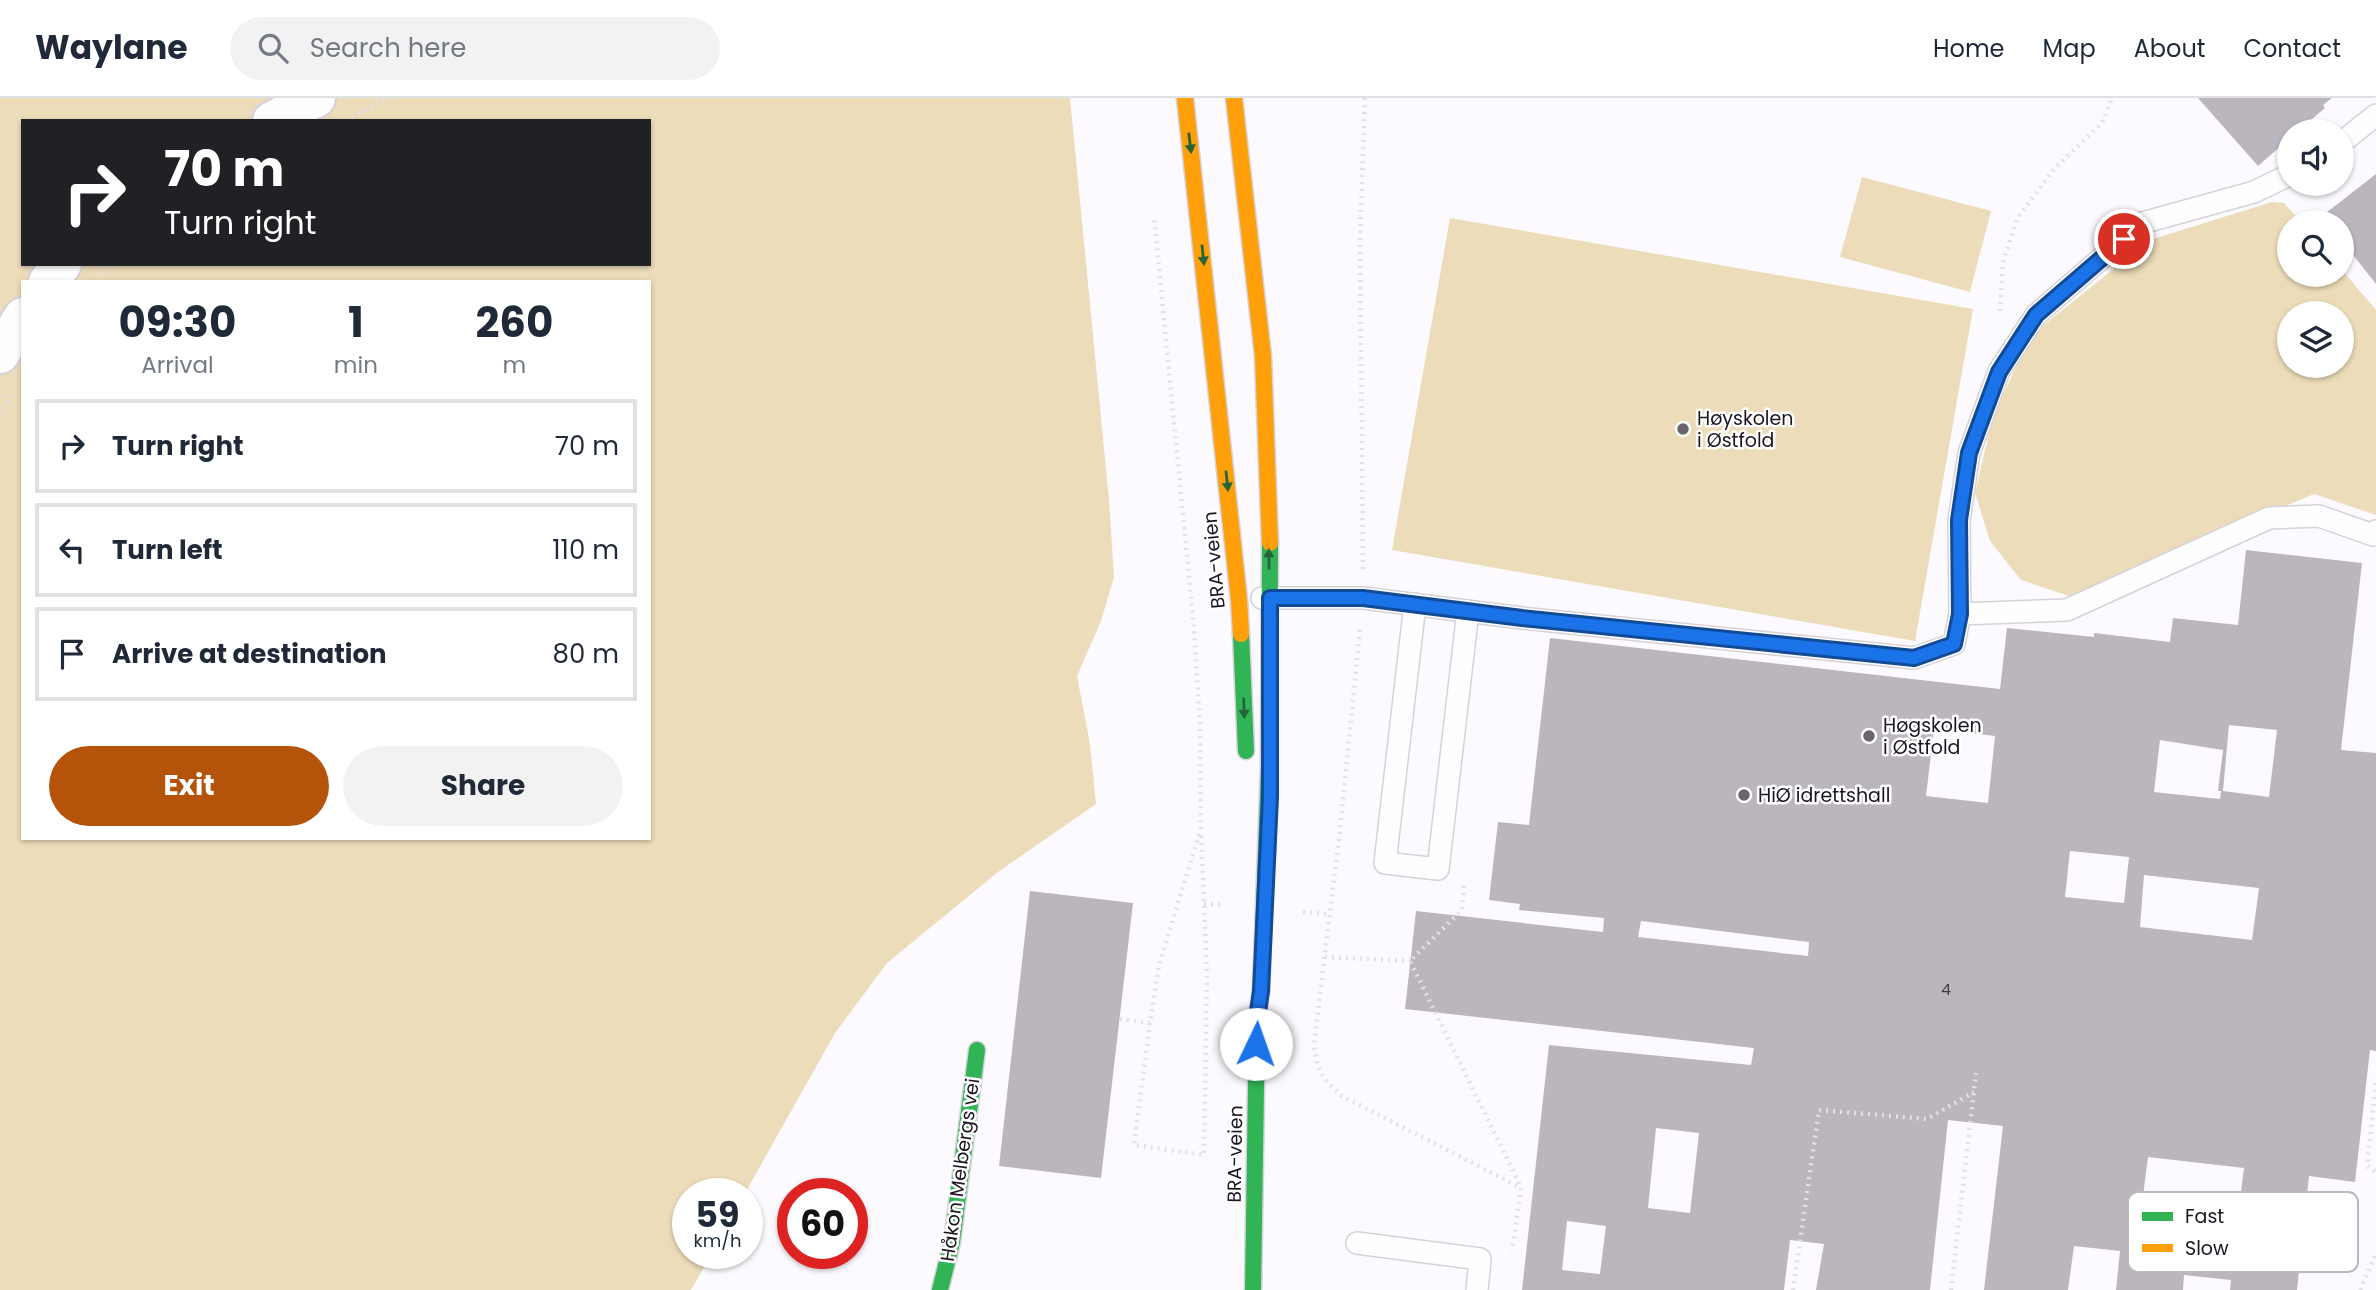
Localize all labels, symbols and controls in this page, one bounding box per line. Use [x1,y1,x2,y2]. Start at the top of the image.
search box [230,17,720,80]
text: Waylane [35,24,188,71]
icon: search [254,29,292,67]
text: Search here [310,30,466,66]
text: Home [1933,32,2005,65]
text: Map [2043,32,2096,65]
text: About [2134,32,2205,65]
text: Contact [2243,32,2341,65]
map controls [2277,119,2354,378]
button: sound [2277,119,2354,196]
one-way arrow [1185,132,1196,154]
text: 70 m [164,135,284,203]
icon: right [49,147,140,238]
text: Turn right [164,200,316,245]
pin [2094,209,2154,269]
button: search [2277,210,2354,287]
icon: arrive [2105,220,2143,258]
one-way arrow [1198,244,1209,266]
text: 09:30 [118,293,236,352]
text: 1 [348,293,364,352]
text: 260 [475,293,554,352]
button: layers [2277,301,2354,378]
text: Arrival [141,349,214,381]
text: min [334,349,378,381]
text: m [503,349,526,381]
place label: Høyskolen i Østfold [1697,405,1793,454]
marker: Høyskolen i Østfold [1675,421,1691,437]
icon: right [53,427,91,465]
text: Turn right [112,428,244,464]
text: 70 m [555,428,619,464]
one-way arrow [1222,470,1233,492]
street label: BRA-veien [1196,510,1232,610]
icon: left [53,531,91,569]
text: Turn left [112,532,223,568]
text: 110 m [552,532,619,568]
one-way arrow [1263,548,1275,570]
icon: arrive [53,635,91,673]
text: Arrive at destination [112,636,387,672]
text: 80 m [553,636,619,672]
one-way arrow [1239,697,1250,719]
place label: Høgskolen i Østfold [1883,712,1982,761]
marker: Høgskolen i Østfold [1861,728,1877,744]
button: Exit [49,746,329,826]
button: Share [343,746,623,826]
place label: HiØ idrettshall [1758,782,1890,809]
marker: HiØ idrettshall [1736,787,1752,803]
house number: 4 [1941,978,1951,1001]
position arrow [1219,1007,1293,1081]
street label: Håkon Melbergs vei [934,1077,986,1263]
street label: BRA-veien [1221,1105,1249,1203]
speed limit sign: 60 [777,1178,868,1269]
text: 59 [695,1190,740,1239]
legend [2128,1192,2358,1272]
text: Fast [2185,1203,2224,1230]
text: km/h [694,1228,741,1253]
text: Slow [2185,1235,2229,1262]

